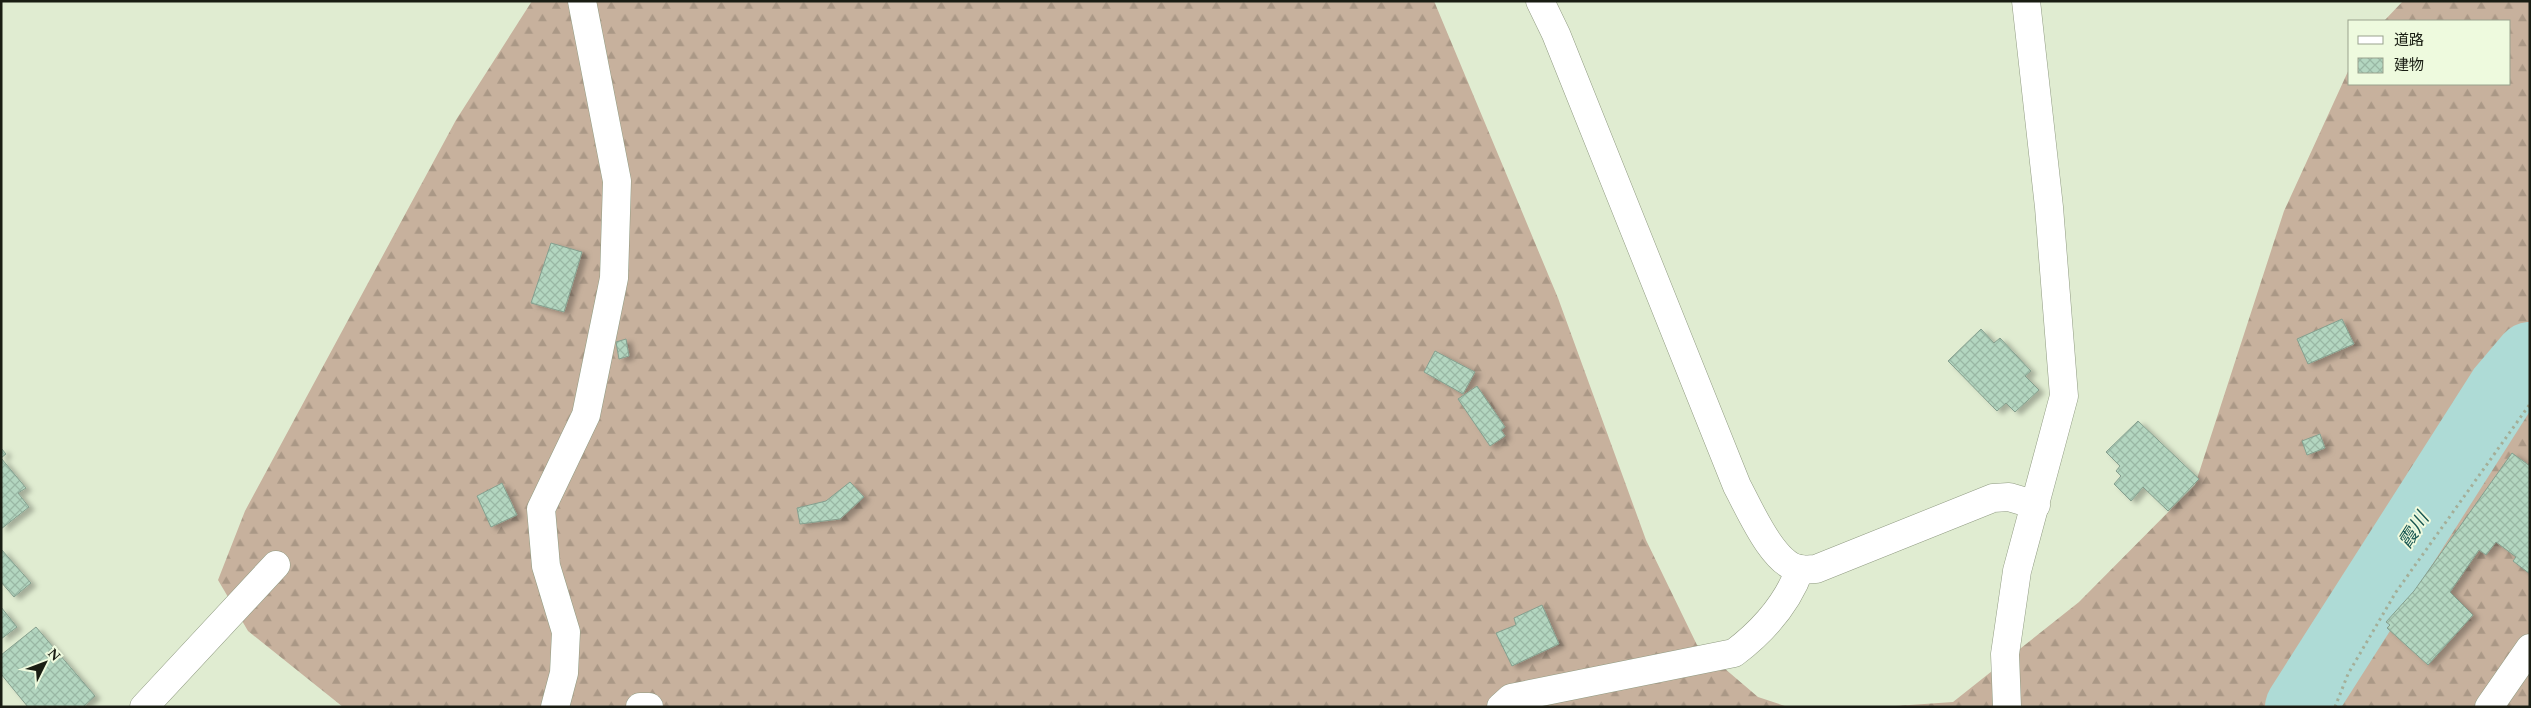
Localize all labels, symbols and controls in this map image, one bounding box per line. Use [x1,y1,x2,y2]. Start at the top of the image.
legend [2348,20,2511,85]
text: 道路 [2394,29,2424,52]
text: 建物 [2394,54,2424,77]
water label: 霞川 [2392,505,2438,555]
north arrow [20,638,70,688]
text: N [43,643,66,666]

